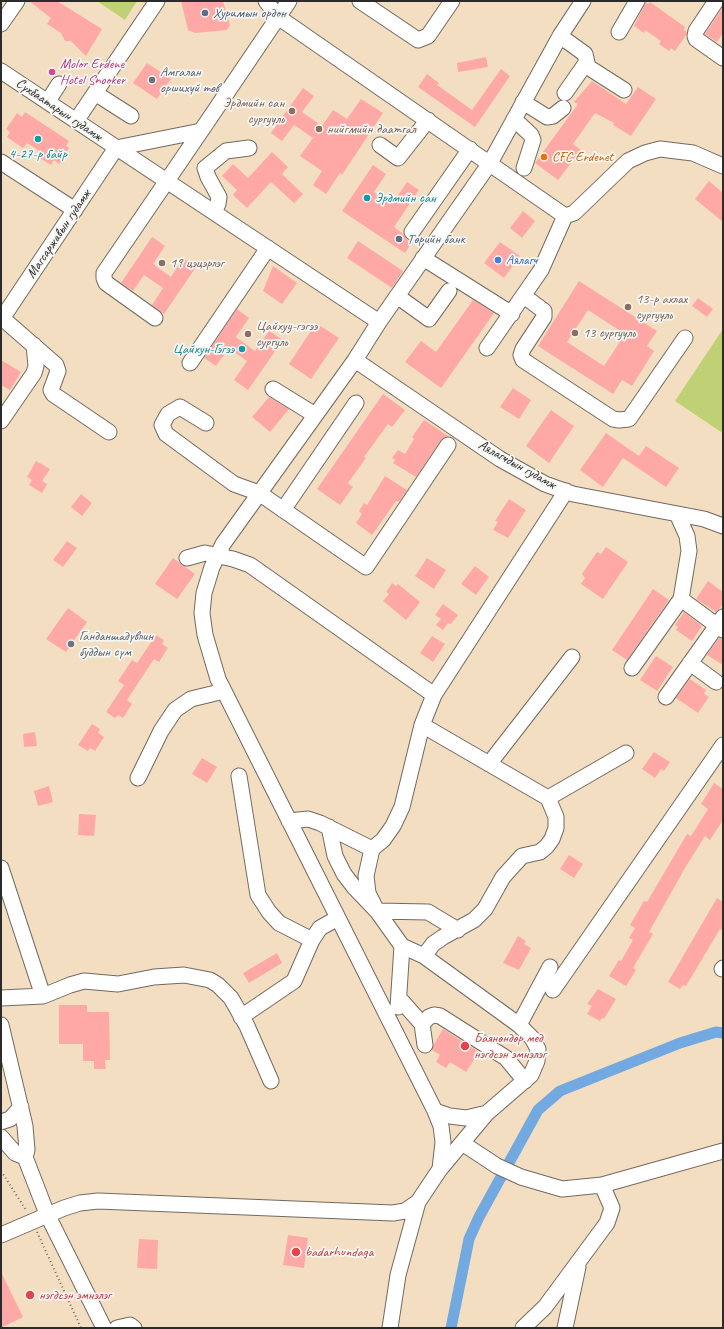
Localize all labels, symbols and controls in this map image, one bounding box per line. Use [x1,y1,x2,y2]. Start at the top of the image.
place label: Хуримын ордон [213,5,286,21]
marker: Хуримын ордон [200,8,210,18]
place label: Molor Erdene Hotel Snooker [60,56,125,88]
place label: Амгалан оршихуй төв [160,64,219,96]
marker: Molor Erdene Hotel Snooker [47,67,57,77]
street label: Сүхбаатарын гудамж [13,75,105,145]
marker: Амгалан оршихуй төв [147,75,157,85]
place label: Эрдмийн сан сургууль [223,95,284,128]
marker: Эрдмийн сан сургууль [287,106,297,116]
place label: нийгмийн даатгал [327,121,416,137]
marker: нийгмийн даатгал [314,124,324,134]
marker: 4-27-р байр [33,134,43,144]
place label: 4-27-р байр [9,146,67,162]
place label: CFC Erdenet [552,149,613,165]
marker: CFC Erdenet [539,152,549,162]
street label: Магсаржавын гудамж [23,186,95,282]
place label: Эрдмийн сан [375,190,436,206]
marker: Эрдмийн сан [362,193,372,203]
place label: Төрийн банк [407,231,465,247]
marker: Төрийн банк [394,234,404,244]
place label: Аялагч [506,252,537,268]
place label: 19 цэцэрлэг [170,255,224,271]
marker: Аялагч [493,255,503,265]
marker: 19 цэцэрлэг [157,258,167,268]
place label: 13-р ахлах сургууль [636,291,687,324]
marker: 13-р ахлах сургууль [623,302,633,312]
place label: Цайхуу-гэгээ сургуль [256,318,317,350]
place label: 13 сургууль [583,325,635,341]
marker: 13 сургууль [570,328,580,338]
marker: Цайхуу-гэгээ сургуль [243,329,253,339]
place label: Цайхун-Гэгээ [173,341,234,357]
marker: Цайхун-Гэгээ [237,344,247,354]
street label: Аялагчдын гудамж [475,437,559,493]
place label: Ганданшадүвлин буддын сүм [79,628,153,660]
marker: Ганданшадүвлин буддын сүм [66,639,76,649]
place label: Баянөндөр мед нэгдсэн эмнэлэг [474,1030,546,1062]
marker: Баянөндөр мед нэгдсэн эмнэлэг [459,1040,471,1052]
place label: badarhundaga [305,1244,373,1260]
marker: badarhundaga [290,1246,302,1258]
place label: нэгдсэн эмнэлэг [39,1287,111,1303]
marker: нэгдсэн эмнэлэг [24,1289,36,1301]

